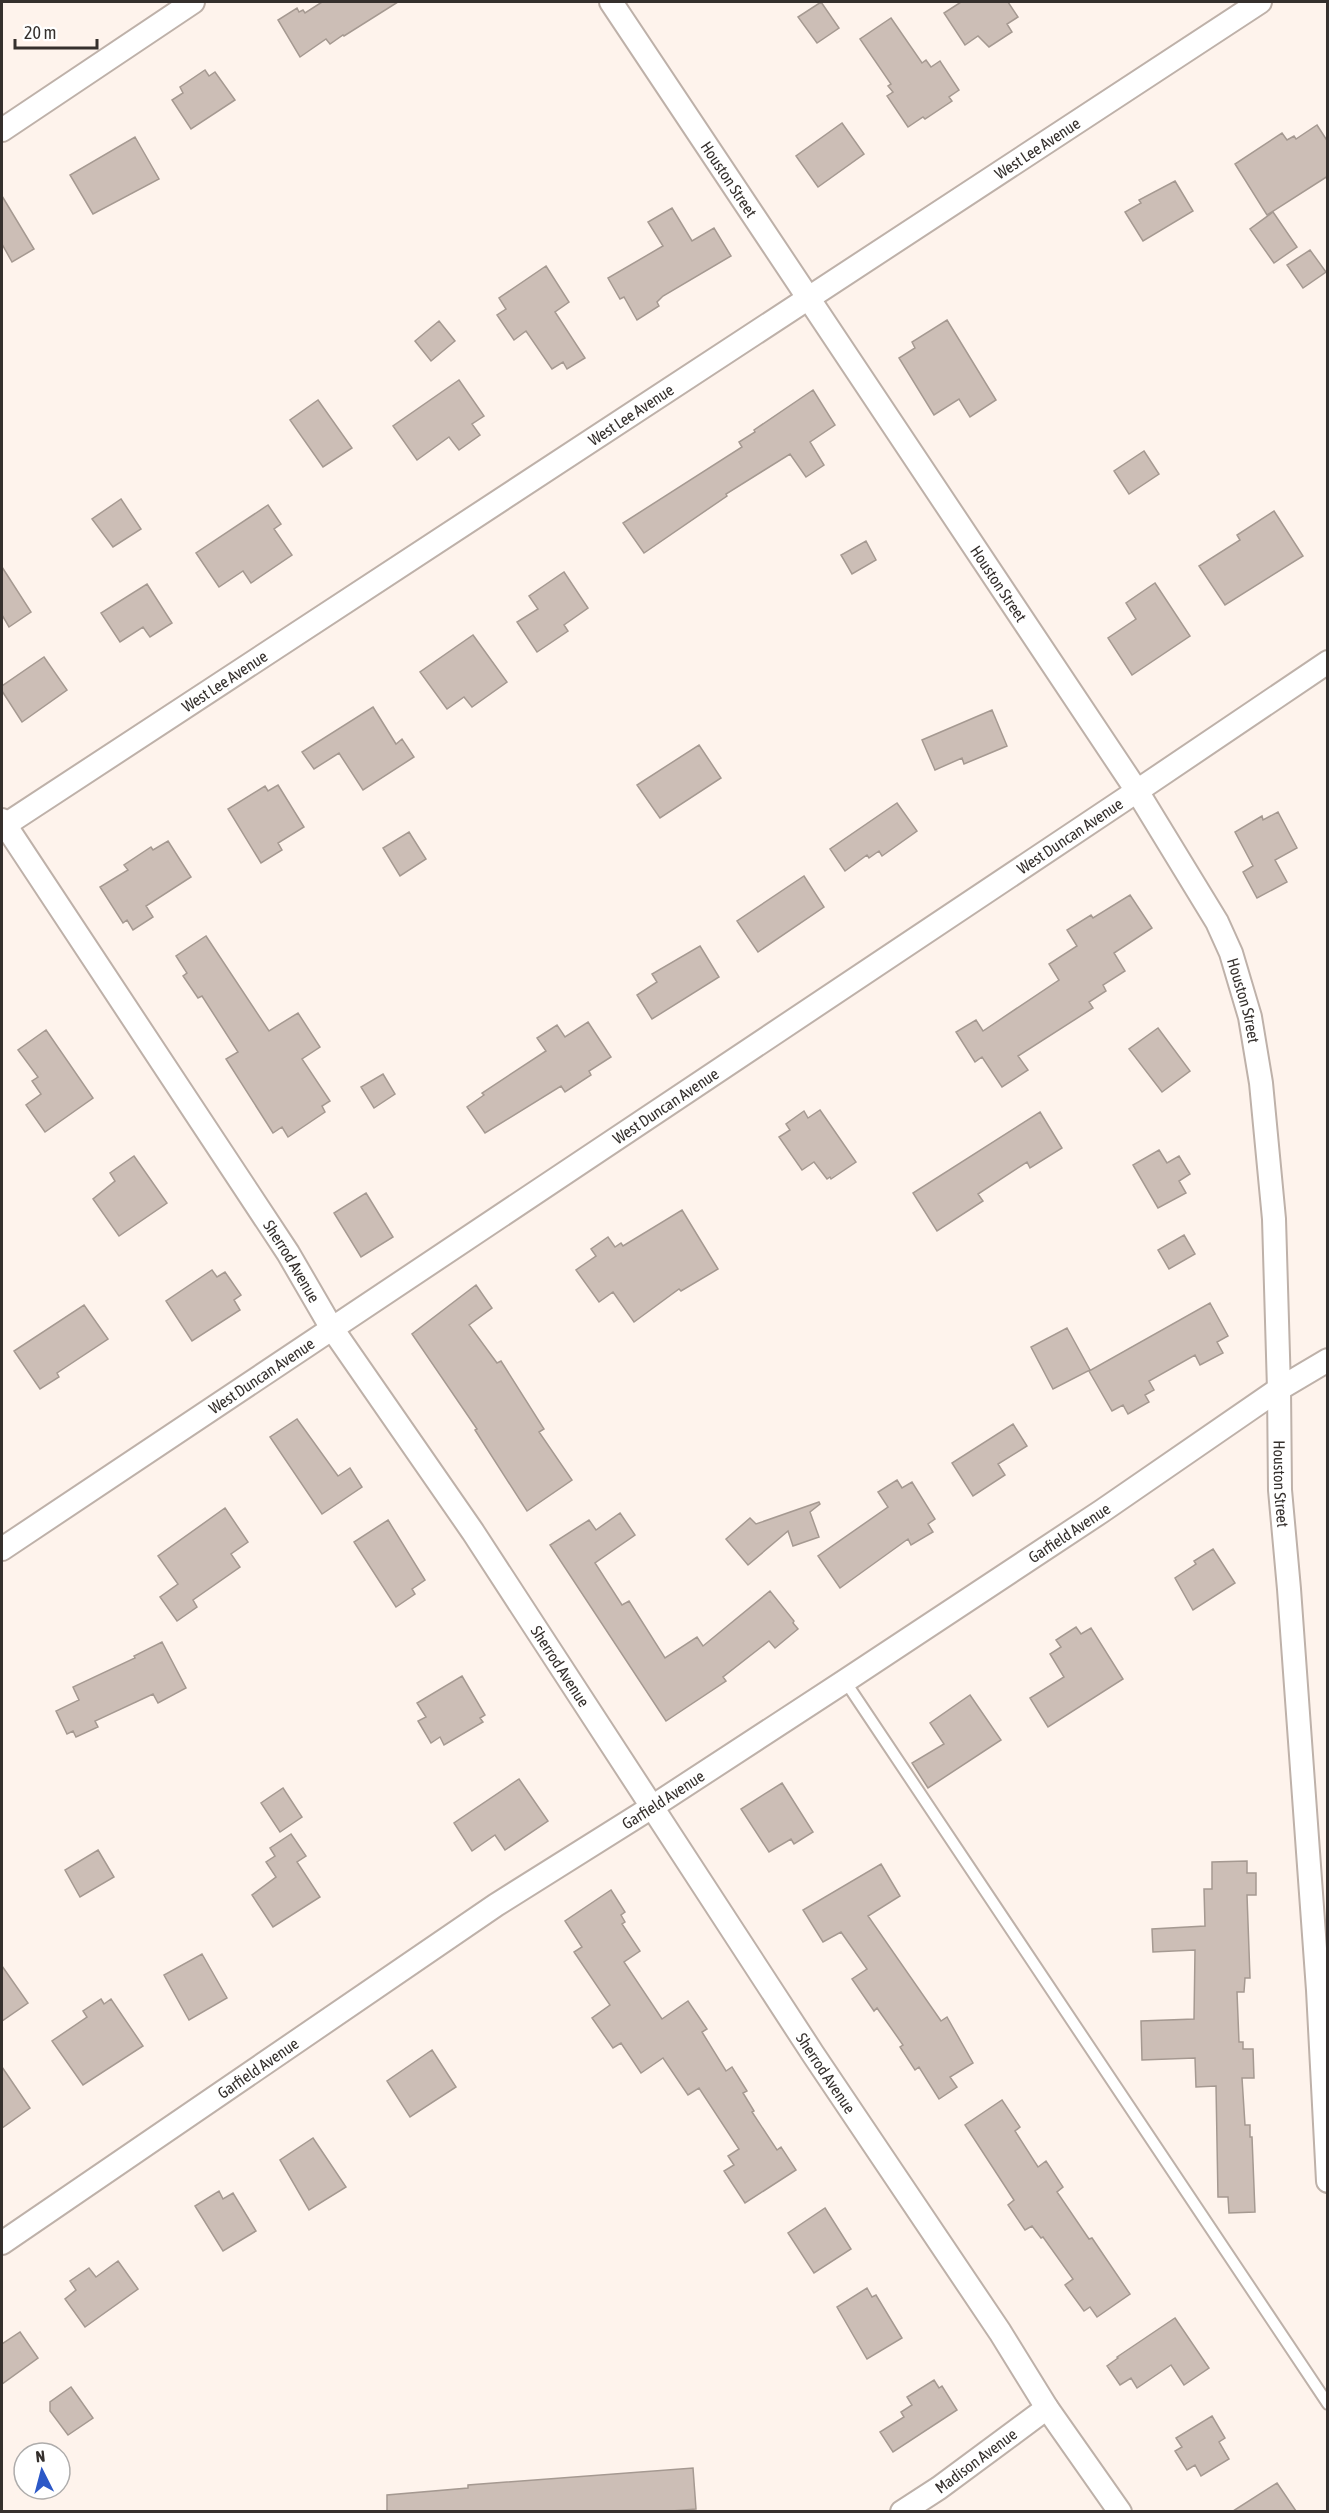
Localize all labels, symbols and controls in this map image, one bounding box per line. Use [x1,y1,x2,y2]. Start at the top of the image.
scale bar [15,12,98,50]
text: 20 m [24,22,56,43]
street label: West Lee Avenue [991,114,1083,182]
street label: Houston Street [697,138,761,221]
street label: West Lee Avenue [585,380,677,449]
street label: Houston Street [967,542,1031,625]
street label: West Lee Avenue [179,647,270,716]
street label: West Duncan Avenue [1014,794,1126,878]
street label: Houston Street [1224,956,1263,1045]
street label: West Duncan Avenue [609,1064,722,1147]
street label: Sherrod Avenue [260,1217,324,1306]
street label: West Duncan Avenue [205,1334,318,1417]
street label: Houston Street [1271,1440,1292,1529]
street label: Garfield Avenue [1025,1499,1113,1566]
street label: Sherrod Avenue [527,1622,593,1710]
street label: Garfield Avenue [619,1767,707,1833]
street label: Sherrod Avenue [793,2030,859,2117]
street label: Garfield Avenue [214,2034,302,2102]
street label: Madison Avenue [932,2425,1020,2497]
north arrow [12,2441,72,2501]
text: N [35,2447,46,2466]

